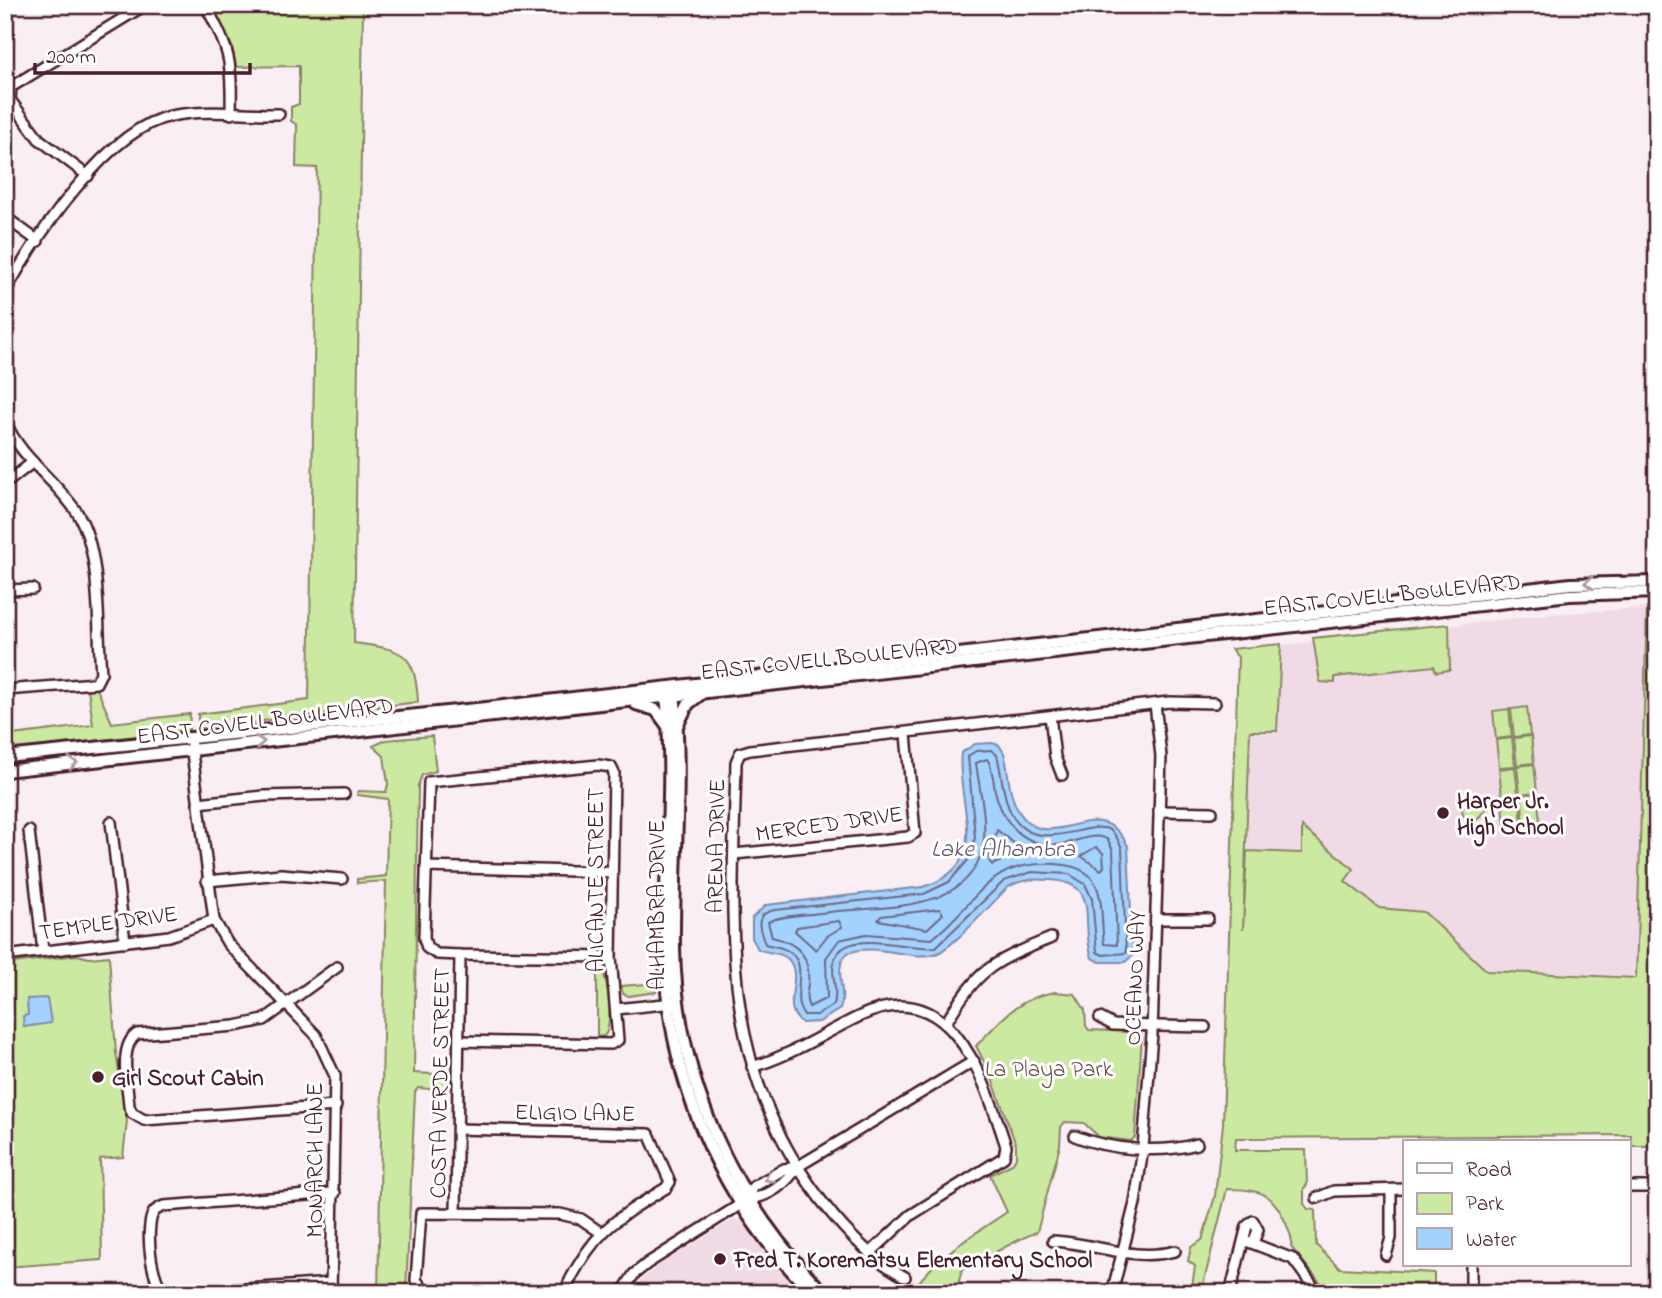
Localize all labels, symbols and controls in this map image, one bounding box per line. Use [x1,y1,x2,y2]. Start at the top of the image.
scale bar [35,32,250,76]
text: 200 m [46,43,96,73]
street label: EAST COVELL BOULEVARD [1262,567,1523,626]
one-way arrow [1583,575,1594,590]
street label: EAST COVELL BOULEVARD [699,631,960,690]
street label: EAST COVELL BOULEVARD [135,690,396,755]
one-way arrow [255,735,266,750]
one-way arrow [68,756,79,771]
street label: ARENA DRIVE [700,778,735,914]
place label: Harper Jr. High School [1457,786,1564,847]
street label: ALICANTE STREET [581,788,614,973]
street label: MERCED DRIVE [754,799,905,852]
marker: Harper Jr. High School [1435,805,1451,821]
street label: ALHAMBRA DRIVE [642,820,675,990]
water label: Lake Alhambra [931,833,1076,868]
street label: TEMPLE DRIVE [37,898,180,951]
street label: OCEANO WAY [1118,910,1155,1046]
street label: COSTA VERDE STREET [423,967,460,1199]
park label: La Playa Park [985,1054,1114,1089]
place label: Girl Scout Cabin [112,1063,263,1096]
marker: Girl Scout Cabin [90,1069,106,1085]
street label: MONARCH LANE [300,1082,333,1238]
street label: ELIGIO LANE [514,1097,636,1132]
legend [1403,1140,1630,1266]
text: Road [1466,1156,1512,1186]
one-way arrow [763,1170,776,1183]
text: Park [1466,1190,1505,1220]
text: Water [1466,1226,1517,1256]
place label: Fred T. Korematsu Elementary School [733,1245,1092,1280]
marker: Fred T. Korematsu Elementary School [712,1251,728,1267]

